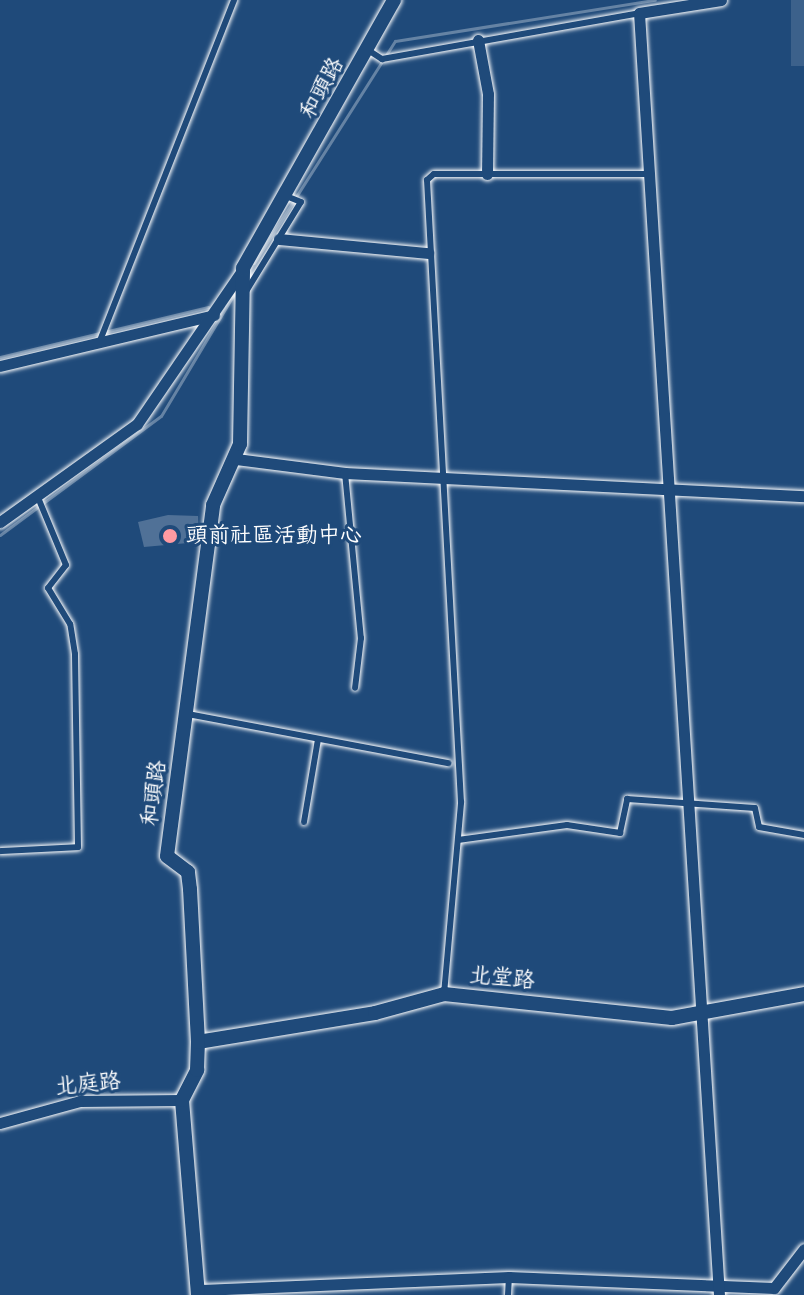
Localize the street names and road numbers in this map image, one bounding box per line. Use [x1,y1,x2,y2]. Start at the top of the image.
street label: 和頭路 [294,53,350,123]
street label: 和頭路 [136,758,172,828]
street label: 北堂路 [468,961,536,995]
street label: 北庭路 [54,1068,122,1100]

